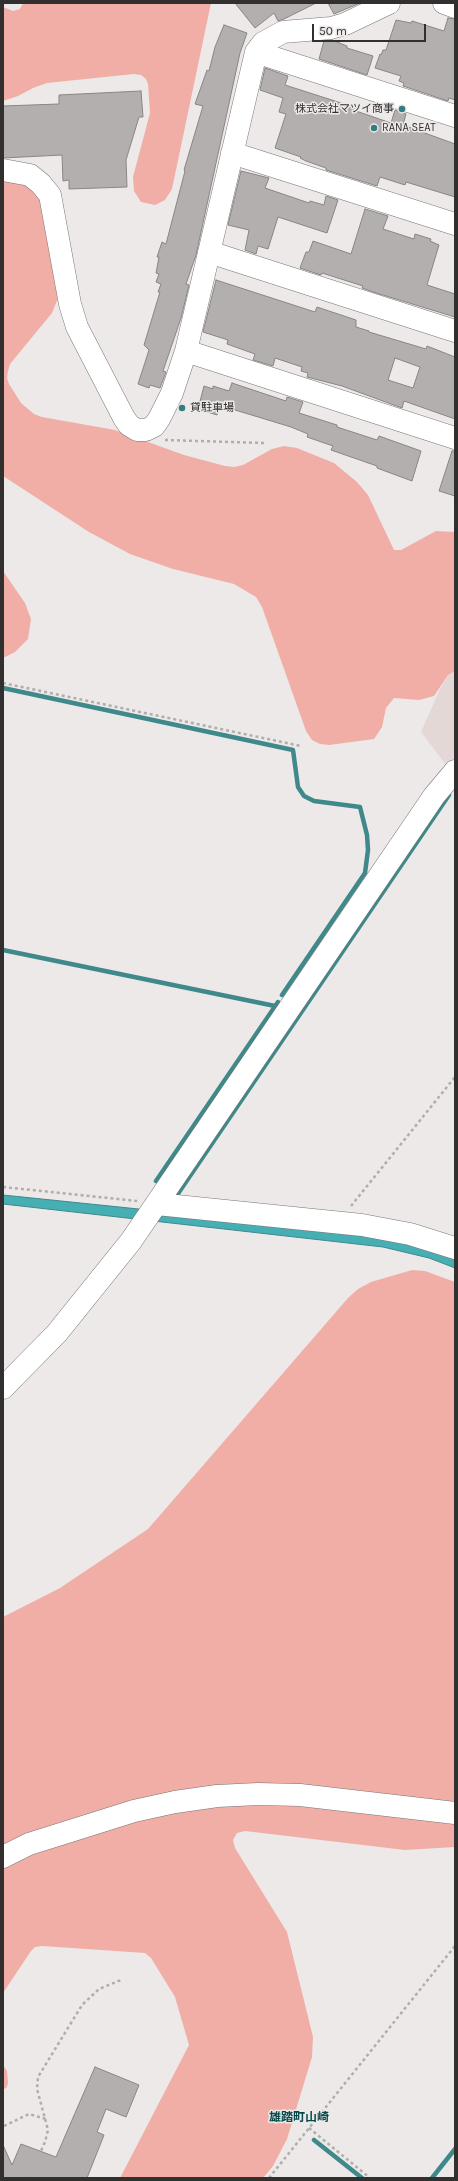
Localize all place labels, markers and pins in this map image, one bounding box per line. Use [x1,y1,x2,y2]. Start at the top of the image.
place label: 株式会社マツイ商事 [295,102,394,116]
marker: 株式会社マツイ商事 [397,104,407,114]
place label: RANA SEAT [382,121,436,135]
marker: RANA SEAT [369,123,379,133]
place label: 貸駐車場 [190,401,234,415]
marker: 貸駐車場 [177,403,187,413]

